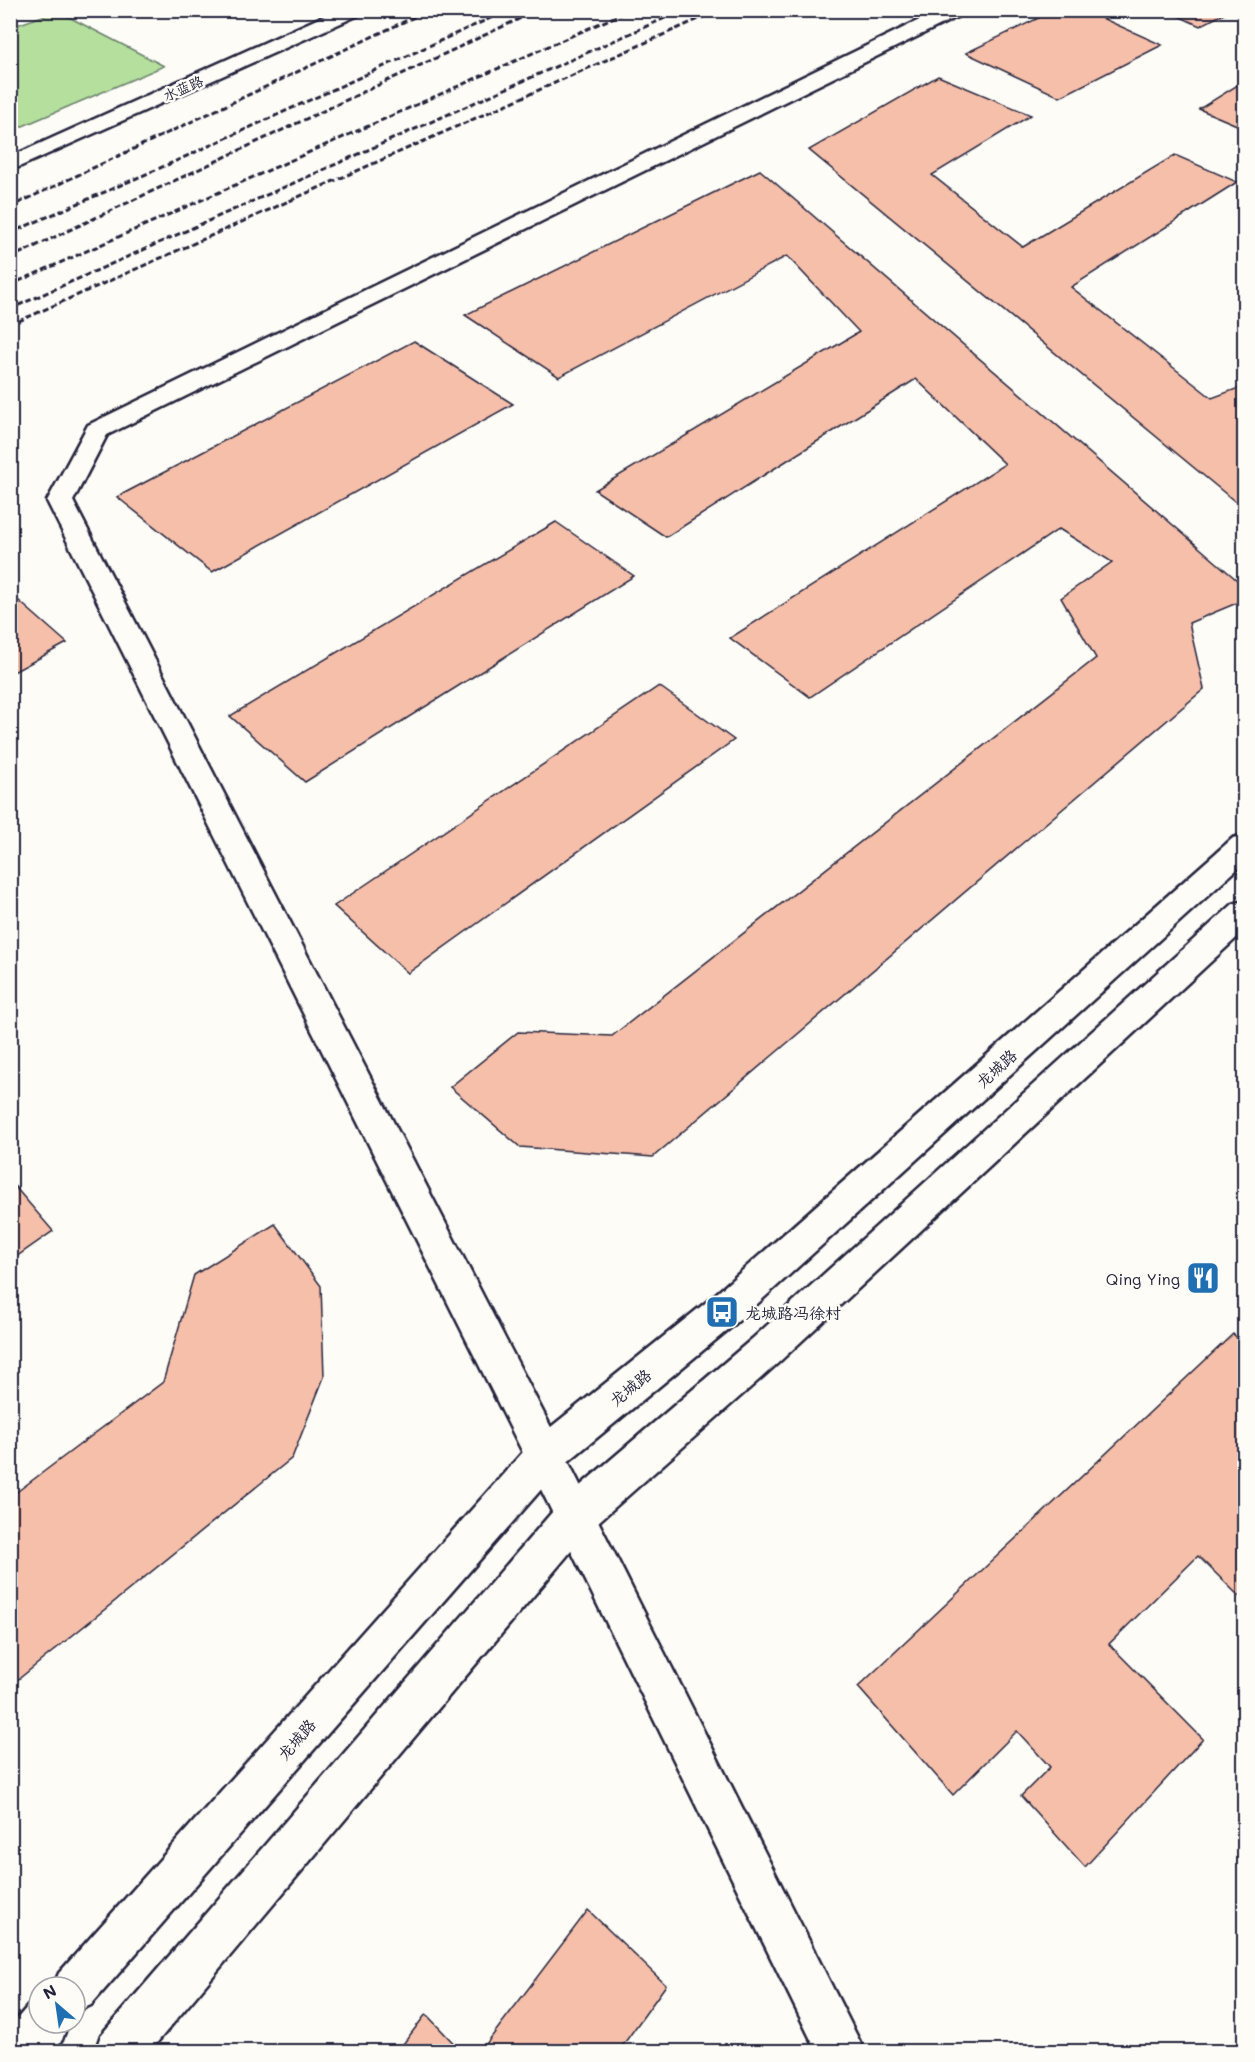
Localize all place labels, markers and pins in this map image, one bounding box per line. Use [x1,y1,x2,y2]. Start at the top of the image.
restaurant icon: Qing Ying [1185,1260,1221,1296]
place label: Qing Ying [1106,1268,1180,1289]
bus stop icon: 龙城路冯徐村 [704,1294,740,1330]
place label: 龙城路冯徐村 [745,1302,841,1323]

